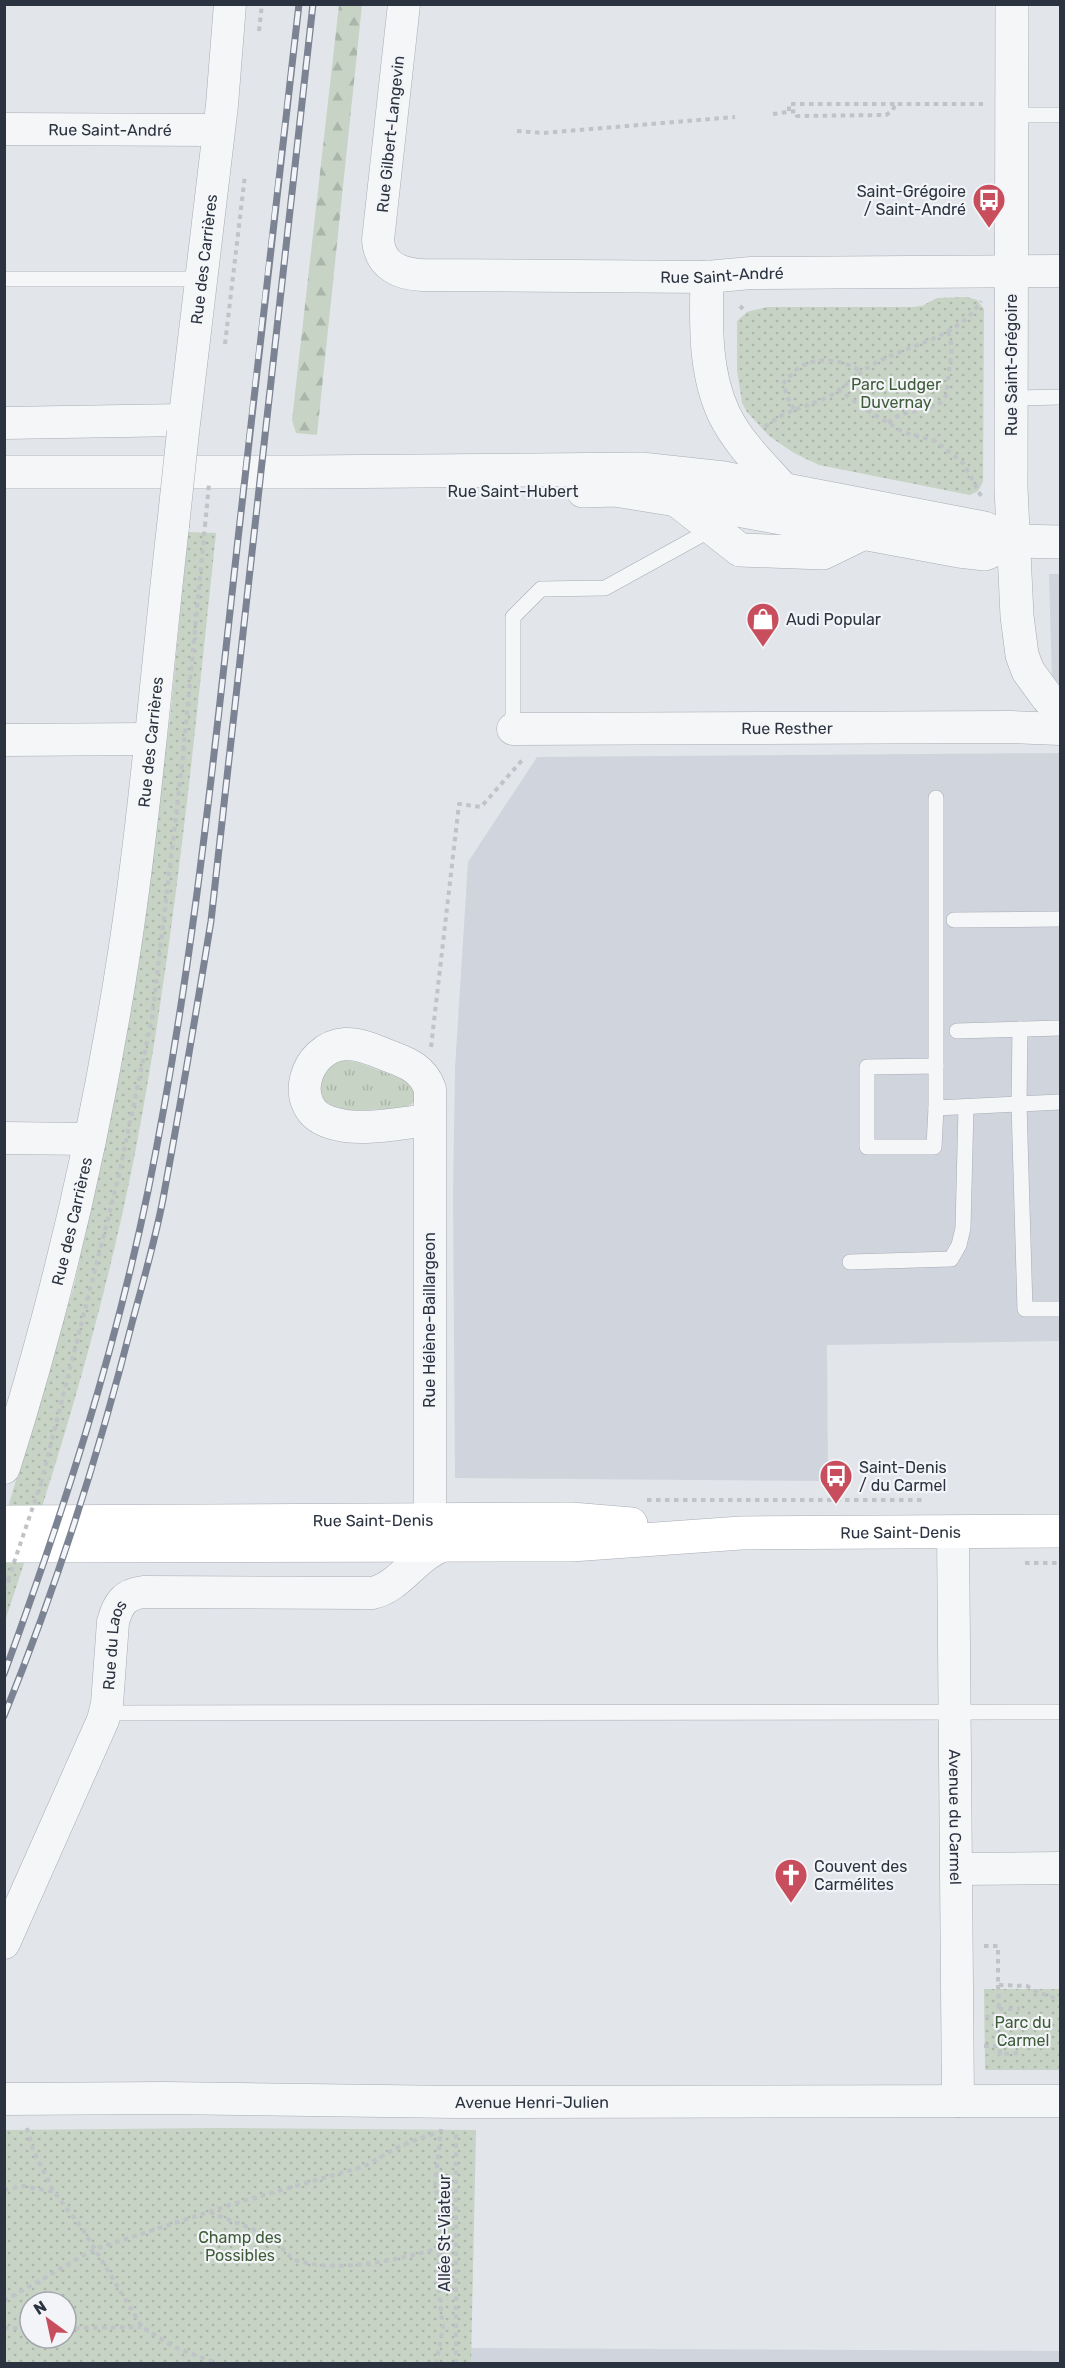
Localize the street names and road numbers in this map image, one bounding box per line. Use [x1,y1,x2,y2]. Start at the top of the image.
street label: Rue Gilbert-Langevin [373,54,408,214]
street label: Rue Saint-André [48,120,172,140]
street label: Rue des Carrières [187,193,221,326]
street label: Rue Saint-André [660,264,784,287]
street label: Rue Saint-Grégoire [1002,294,1021,436]
street label: Rue Saint-Hubert [448,482,578,501]
street label: Rue des Carrières [134,676,167,808]
street label: Rue Resther [741,719,833,738]
street label: Rue des Carrières [48,1155,96,1287]
street label: Rue Hélène-Baillargeon [420,1232,439,1408]
street label: Rue Saint-Denis [313,1511,433,1530]
street label: Rue Saint-Denis [840,1523,961,1542]
street label: Rue du Laos [99,1596,131,1691]
street label: Avenue du Carmel [945,1749,965,1885]
street label: Avenue Henri-Julien [455,2093,609,2112]
street label: Allée St-Viateur [435,2174,454,2292]

